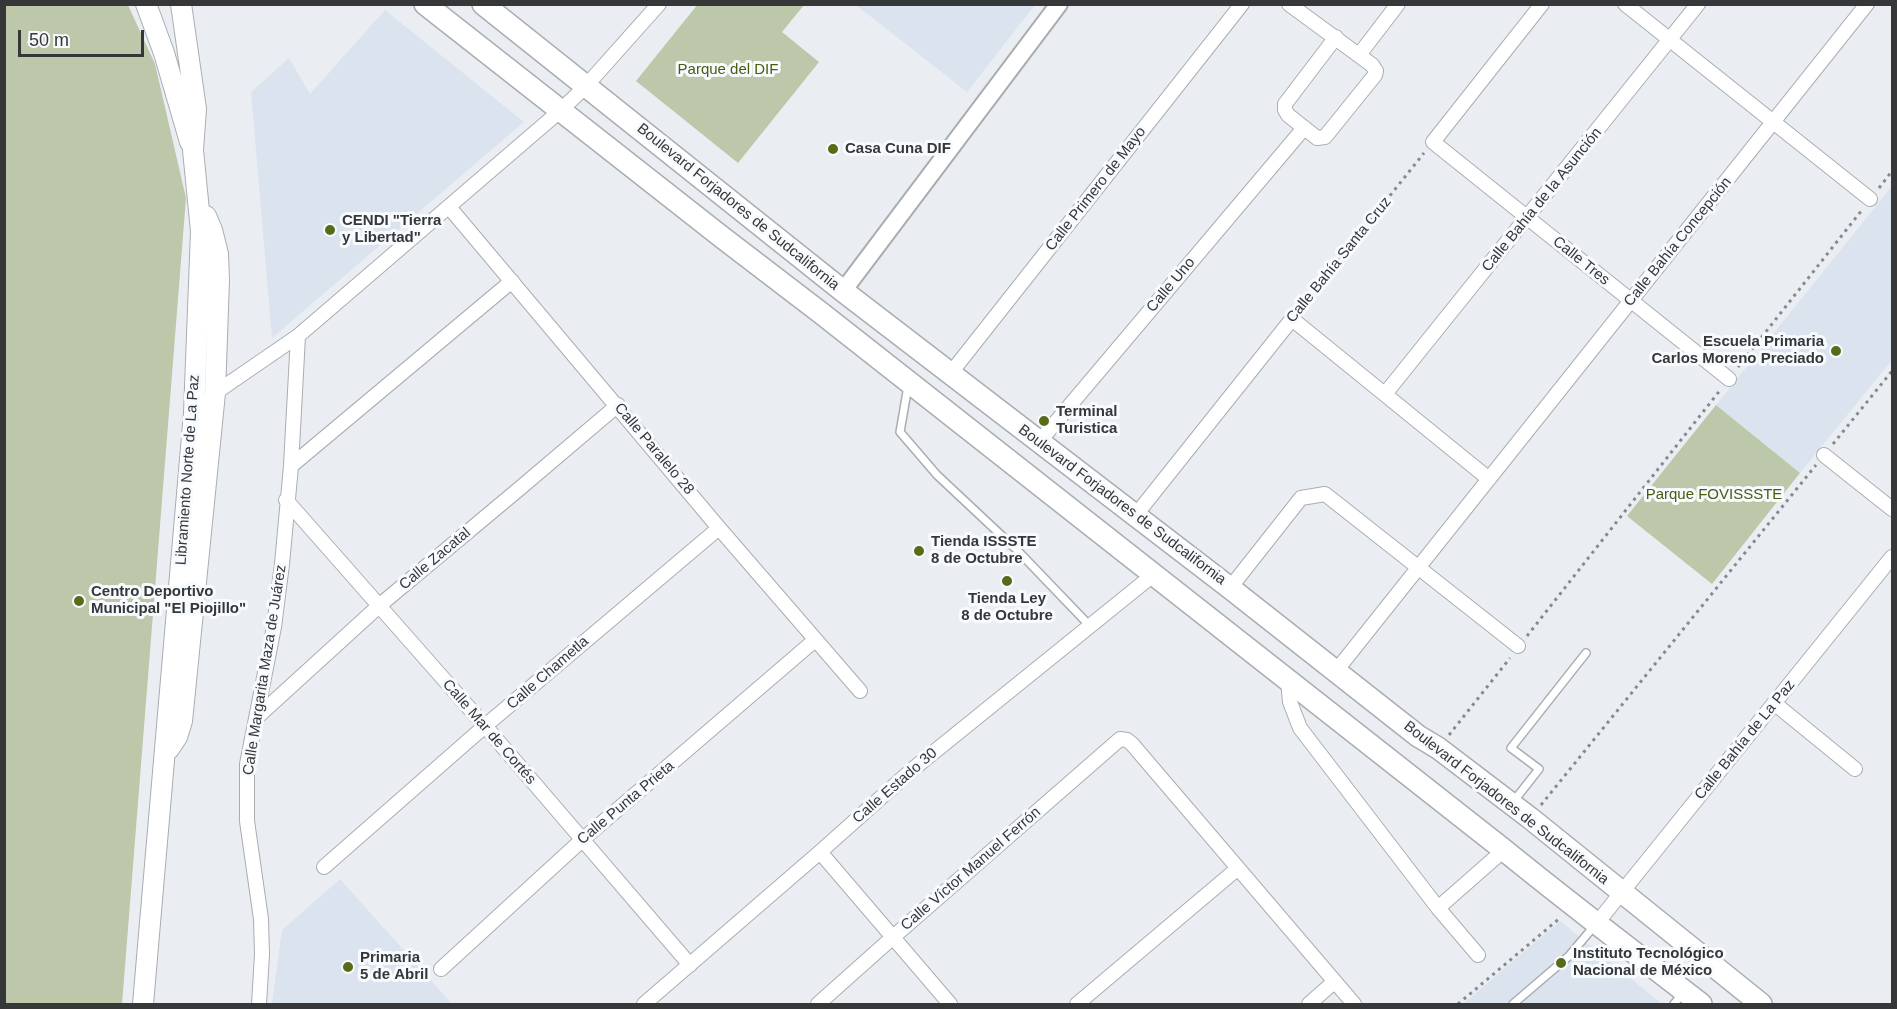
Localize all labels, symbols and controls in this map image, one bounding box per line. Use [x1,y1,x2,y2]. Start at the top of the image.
scale bar [21,18,147,56]
text: 50 m [29,30,69,50]
park label: Parque del DIF [678,61,778,79]
street label: Boulevard Forjadores de Sudcalifornia [633,120,843,294]
street label: Calle Primero de Mayo [1042,123,1150,255]
street label: Calle Bahía de la Asunción [1478,124,1606,276]
place label: Casa Cuna DIF [845,140,951,158]
marker: Casa Cuna DIF [826,142,840,156]
street label: Calle Bahía Concepción [1620,174,1736,310]
street label: Calle Bahía Santa Cruz [1283,193,1395,327]
place label: CENDI "Tierra y Libertad" [342,212,441,247]
marker: CENDI "Tierra y Libertad" [323,223,337,237]
street label: Calle Tres [1549,233,1613,289]
street label: Calle Uno [1143,254,1199,316]
place label: Escuela Primaria Carlos Moreno Preciado [1651,333,1824,368]
marker: Escuela Primaria Carlos Moreno Preciado [1829,344,1843,358]
street label: Libramiento Norte de La Paz [172,374,204,566]
street label: Calle Paralelo 28 [610,399,698,499]
place label: Terminal Turistica [1056,403,1117,438]
marker: Terminal Turistica [1037,414,1051,428]
street label: Boulevard Forjadores de Sudcalifornia [1015,421,1229,589]
park label: Parque FOVISSSTE [1646,486,1782,504]
street label: Calle Zacatal [396,524,474,594]
place label: Tienda ISSSTE 8 de Octubre [931,533,1037,568]
marker: Tienda ISSSTE 8 de Octubre [912,544,926,558]
street label: Calle Margarita Maza de Juárez [239,564,291,776]
marker: Tienda Ley 8 de Octubre [1000,574,1014,588]
place label: Centro Deportivo Municipal "El Piojillo" [91,583,246,618]
place label: Tienda Ley 8 de Octubre [961,590,1053,625]
marker: Centro Deportivo Municipal "El Piojillo" [72,594,86,608]
street label: Calle Chametla [503,633,593,713]
street label: Calle Mar de Cortés [438,676,540,788]
street label: Calle Bahía de La Paz [1691,676,1799,804]
street label: Boulevard Forjadores de Sudcalifornia [1400,717,1612,889]
street label: Calle Estado 30 [849,744,941,828]
street label: Calle Punta Prieta [574,757,678,849]
street label: Calle Víctor Manuel Ferrón [897,803,1045,935]
place label: Instituto Tecnológico Nacional de México [1573,945,1724,980]
place label: Primaria 5 de Abril [360,949,428,984]
marker: Instituto Tecnológico Nacional de México [1554,956,1568,970]
marker: Primaria 5 de Abril [341,960,355,974]

